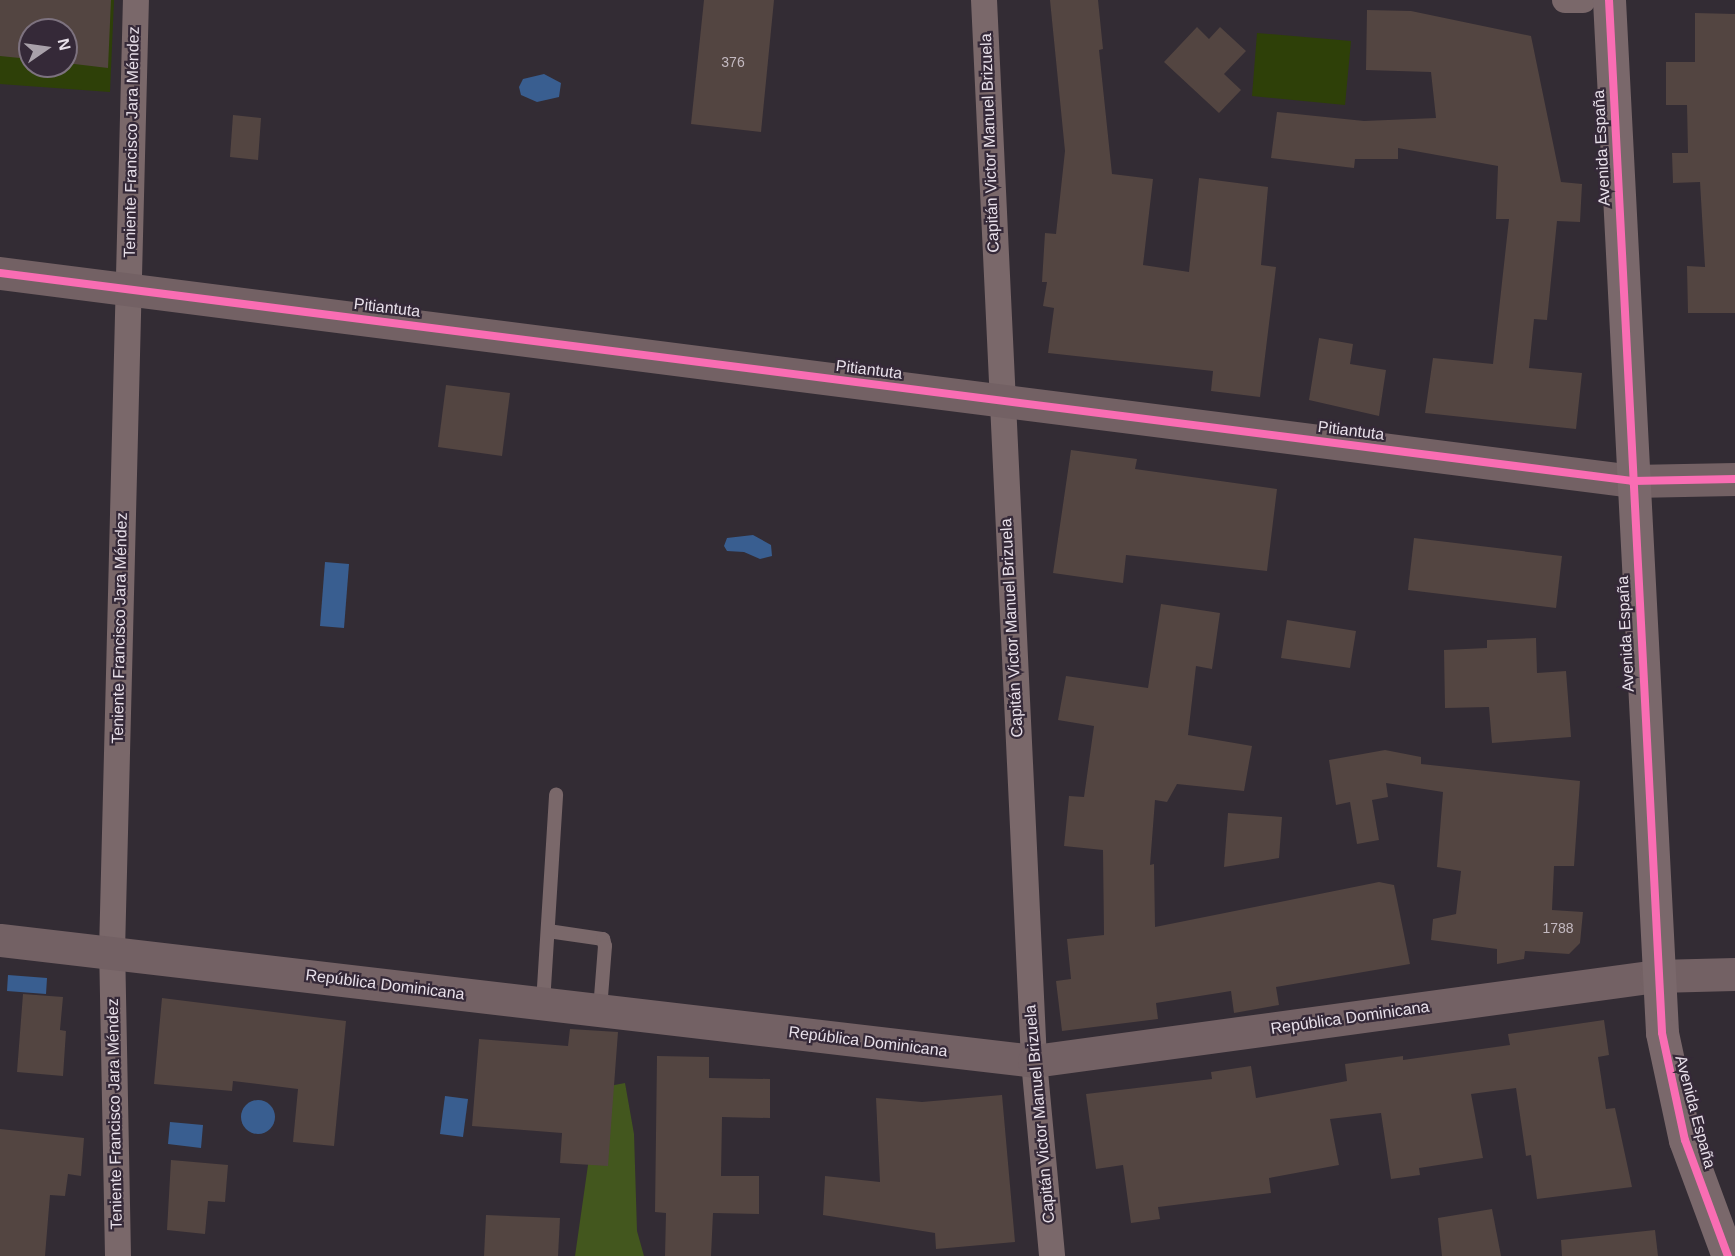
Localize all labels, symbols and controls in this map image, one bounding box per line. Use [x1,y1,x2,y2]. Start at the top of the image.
north arrow [18,18,78,78]
street label: Teniente Francisco Jara Méndez [120,26,144,258]
street label: Capitán Victor Manuel Brizuela [977,33,1003,253]
text: N [54,37,74,52]
house number: 376 [721,54,745,70]
street label: Avenida España [1589,89,1615,207]
street label: Pitiantuta [353,294,421,322]
street label: Pitiantuta [835,356,903,384]
street label: Pitiantuta [1317,417,1385,445]
street label: Teniente Francisco Jara Méndez [108,512,132,744]
street label: Capitán Victor Manuel Brizuela [997,518,1027,738]
street label: Avenida España [1613,575,1639,693]
house number: 1788 [1542,920,1574,936]
street label: República Dominicana [304,966,466,1004]
street label: República Dominicana [1269,997,1431,1039]
street label: Teniente Francisco Jara Méndez [103,998,127,1230]
street label: Capitán Victor Manuel Brizuela [1021,1004,1059,1224]
street label: República Dominicana [787,1023,949,1061]
street label: Avenida España [1671,1053,1719,1171]

